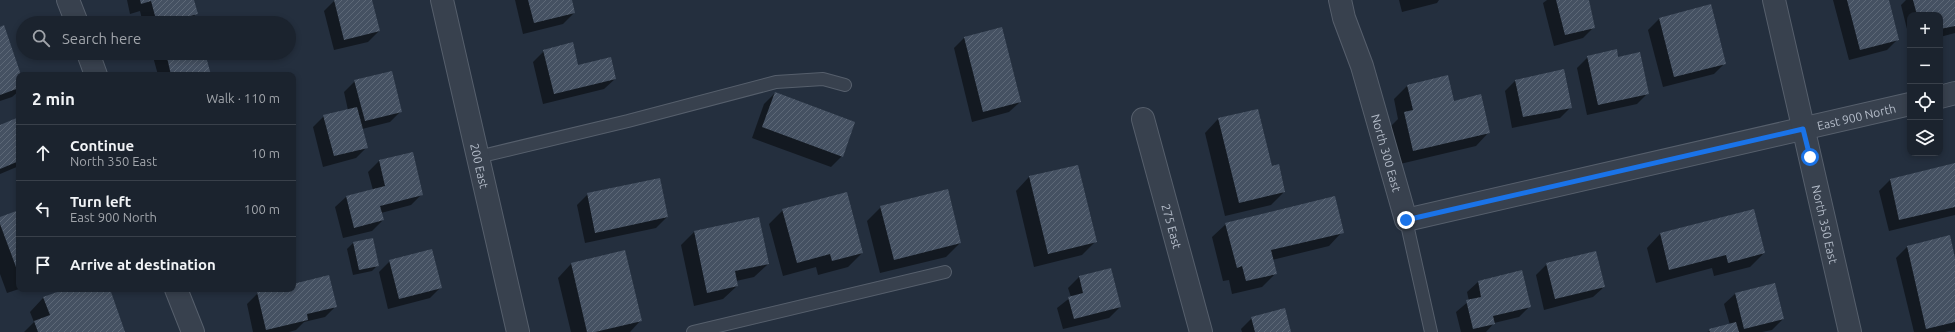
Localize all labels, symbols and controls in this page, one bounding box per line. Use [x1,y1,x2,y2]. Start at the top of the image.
map controls [1907,12,1943,156]
button: + [1907,12,1943,48]
search box [16,16,296,60]
icon: search [30,27,52,49]
text: Search here [62,30,141,47]
button: − [1907,48,1943,84]
button: locate [1907,84,1943,120]
text: 2 min [32,89,75,108]
text: Walk · 110 m [206,91,280,105]
street label: East 900 North [1816,101,1897,132]
street label: North 300 East [1370,112,1404,194]
button: layers [1907,120,1943,156]
text: Continue [70,137,134,154]
icon: ahead [32,142,54,164]
street label: 200 East [468,142,491,190]
text: 10 m [251,146,280,160]
route start [1801,148,1819,166]
text: North 350 East [70,154,157,168]
street label: North 350 East [1810,184,1841,265]
text: Turn left [70,193,131,210]
icon: left [32,198,54,220]
text: 100 m [244,202,280,216]
street label: 275 East [1160,202,1185,250]
text: East 900 North [70,210,157,224]
route end [1397,211,1415,229]
icon: arrive [32,254,54,276]
text: Arrive at destination [70,256,216,273]

